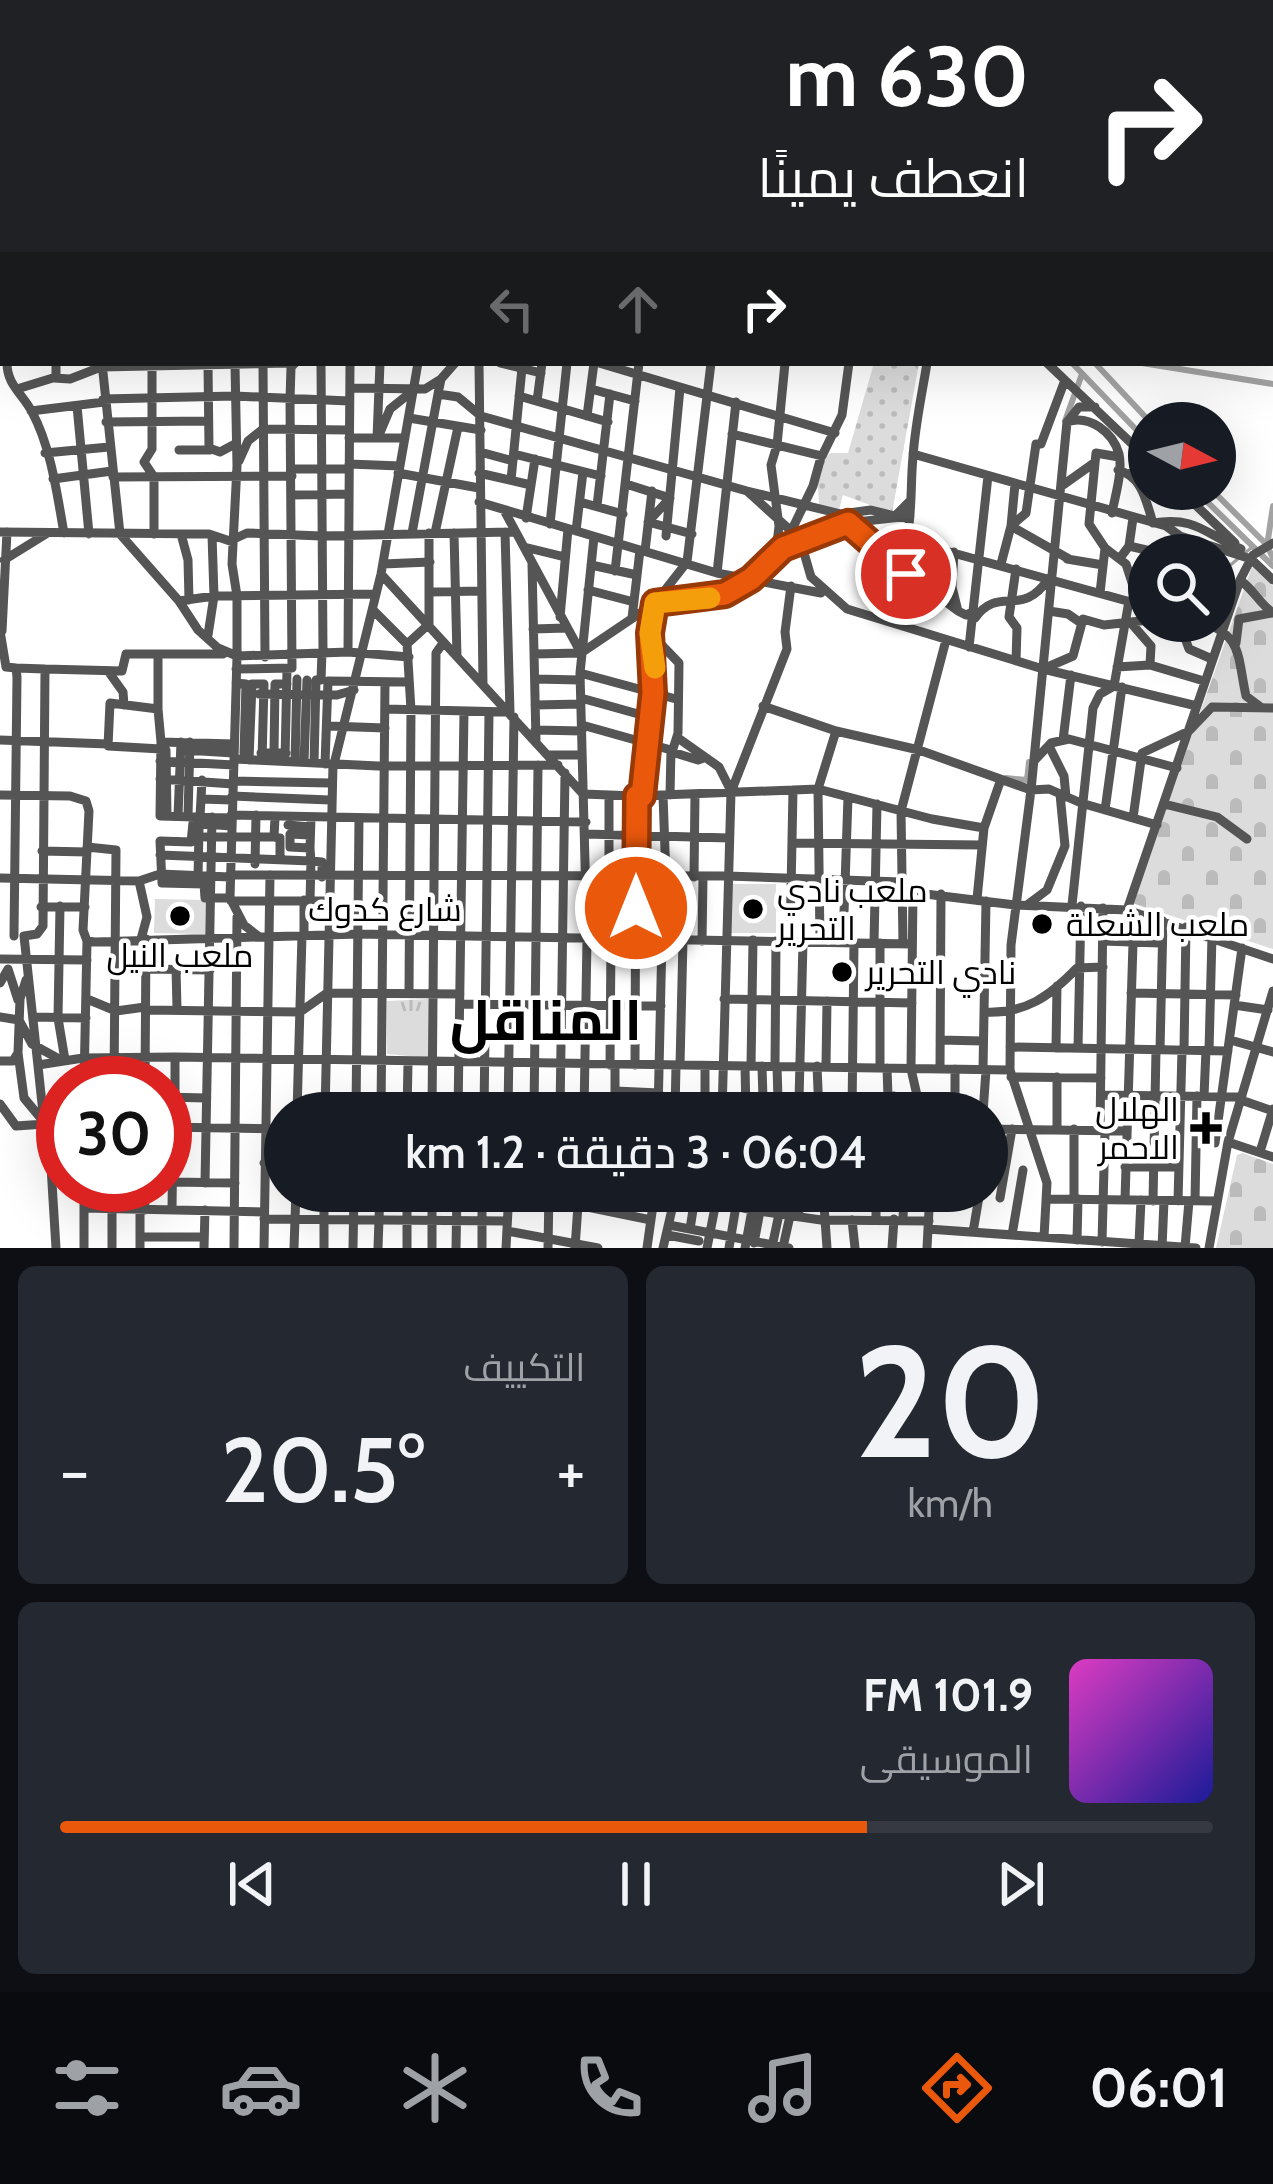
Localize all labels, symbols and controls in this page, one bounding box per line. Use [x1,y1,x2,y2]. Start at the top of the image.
text: 630 m [785,25,1029,127]
icon: right [1071,48,1227,204]
text: انعطف يمينًا [758,145,1029,211]
icon: left [479,276,545,342]
icon: ahead [605,276,671,342]
icon: right [731,276,797,342]
north arrow [1128,402,1236,510]
map controls [1128,402,1236,642]
pin [855,523,957,625]
button: search [1128,534,1236,642]
icon: arrive [873,541,939,607]
position arrow [573,845,699,971]
place label: ملعب نادي التحرير [775,870,928,948]
street label: شارع كدوك [308,889,462,932]
marker: ملعب نادي التحرير [740,896,766,922]
marker: ملعب النيل [167,903,193,929]
place label: ملعب الشعلة [1066,904,1249,944]
marker: ملعب الشعلة [1029,911,1055,937]
place label: ملعب النيل [106,935,254,976]
place label: نادي التحرير [864,952,1016,998]
marker: نادي التحرير [829,959,855,985]
district label: المناقل [450,985,642,1054]
speed limit sign: 30 [36,1056,192,1212]
place label: الهلال الاحمر [1095,1089,1179,1167]
marker: الهلال الاحمر [1190,1112,1222,1144]
text: 06:04 · 3 دقيقة · 1.2 km [405,1125,867,1179]
text: 20 [854,1306,1047,1496]
text: التكييف [463,1343,586,1391]
text: 20.5° [221,1415,425,1525]
text: − [60,1430,89,1511]
text: + [556,1430,585,1511]
text: km/h [908,1479,993,1527]
text: 101.9 FM [863,1668,1033,1722]
text: الموسيقى [860,1735,1033,1783]
icon: previous [219,1851,285,1917]
icon: pause [603,1851,669,1917]
icon: next [988,1851,1054,1917]
icon: filters [45,2046,129,2130]
icon: car [219,2046,303,2130]
icon: climate [393,2046,477,2130]
icon: phone [567,2046,651,2130]
icon: music [741,2046,825,2130]
icon: directions [915,2046,999,2130]
text: 06:01 [1089,2055,1228,2121]

